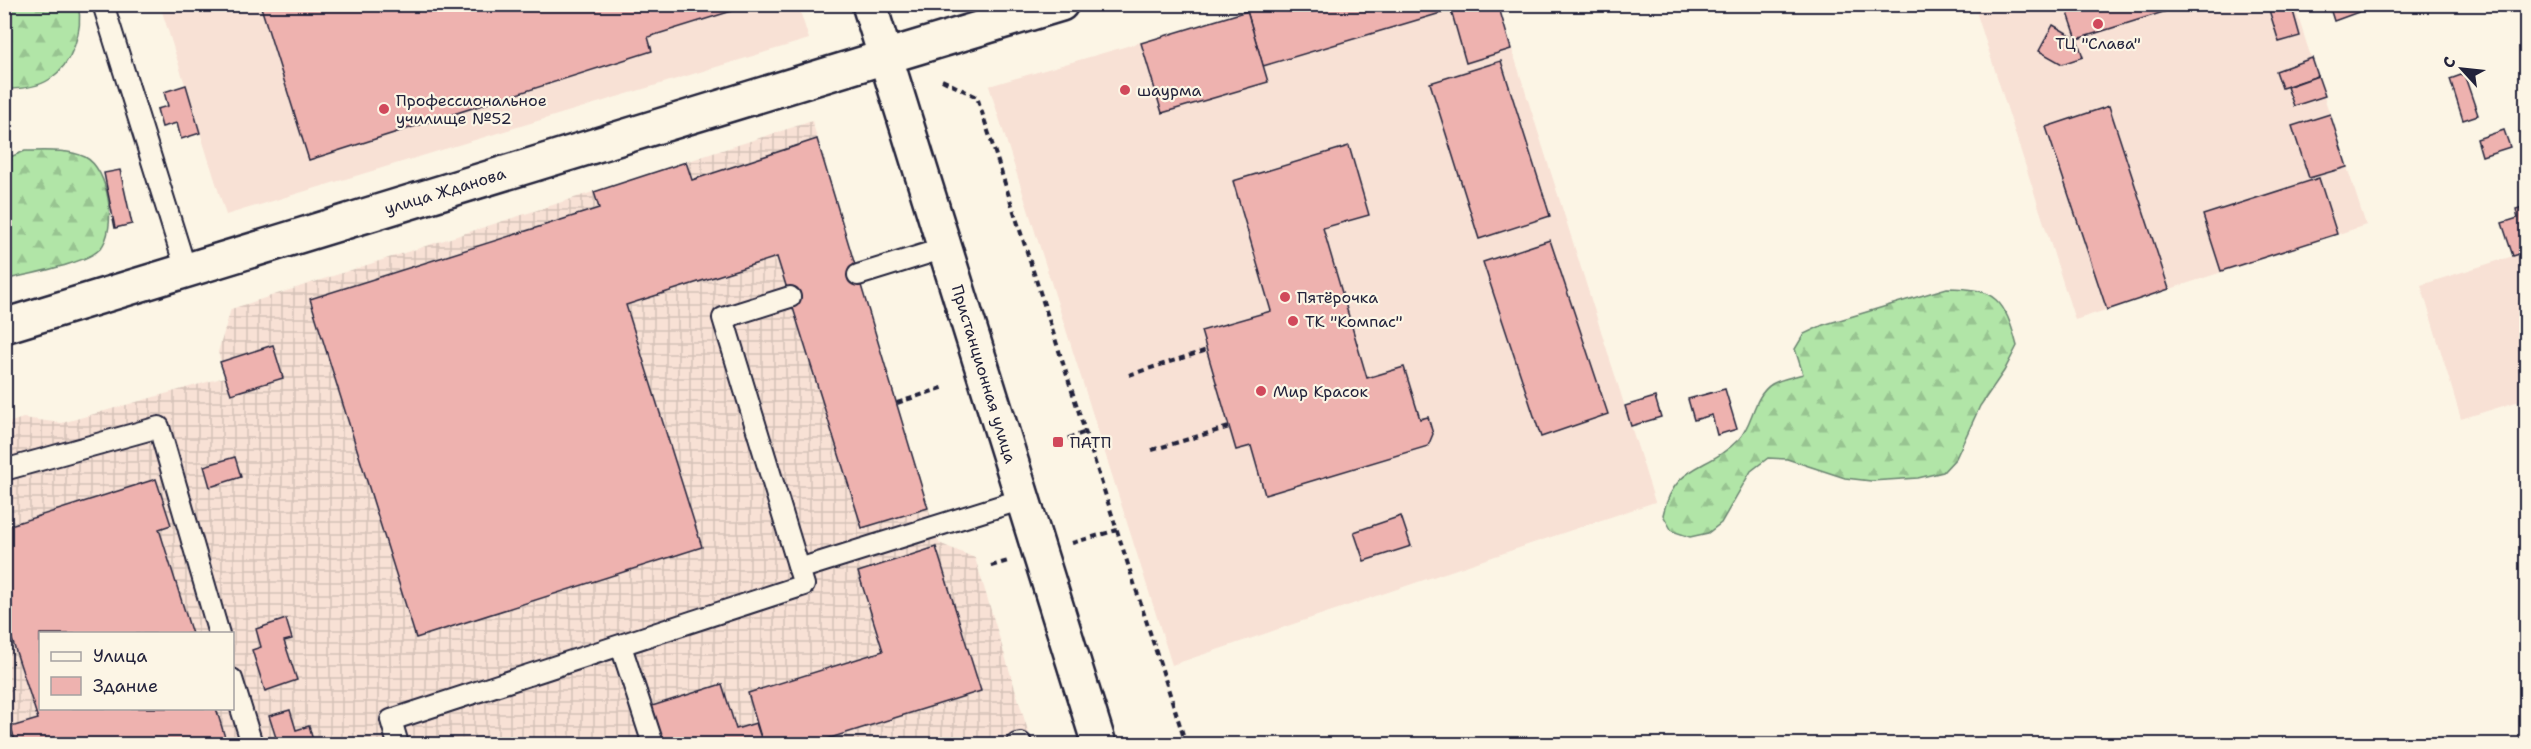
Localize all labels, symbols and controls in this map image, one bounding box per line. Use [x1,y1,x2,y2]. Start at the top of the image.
marker: ТЦ "Слава" [2091,17,2105,31]
place label: ТЦ "Слава" [2055,33,2141,54]
north arrow [2432,39,2492,99]
text: С [2437,53,2461,72]
place label: шаурма [1137,80,1201,101]
marker: шаурма [1118,83,1132,97]
place label: Профессиональное училище №52 [396,90,547,129]
marker: Профессиональное училище №52 [377,102,391,116]
street label: улица Жданова [382,163,508,219]
street label: Пристанционная улица [947,282,1021,466]
place label: Пятёрочка [1297,287,1378,308]
marker: Пятёрочка [1278,290,1292,304]
place label: ТК "Компас" [1305,311,1403,332]
marker: ТК "Компас" [1286,314,1300,328]
place label: Мир Красок [1273,381,1368,402]
marker: Мир Красок [1254,384,1268,398]
place label: ПАТП [1070,432,1111,453]
marker: ПАТП [1051,435,1065,449]
legend [39,632,234,710]
text: Улица [93,644,147,668]
text: Здание [93,674,158,698]

